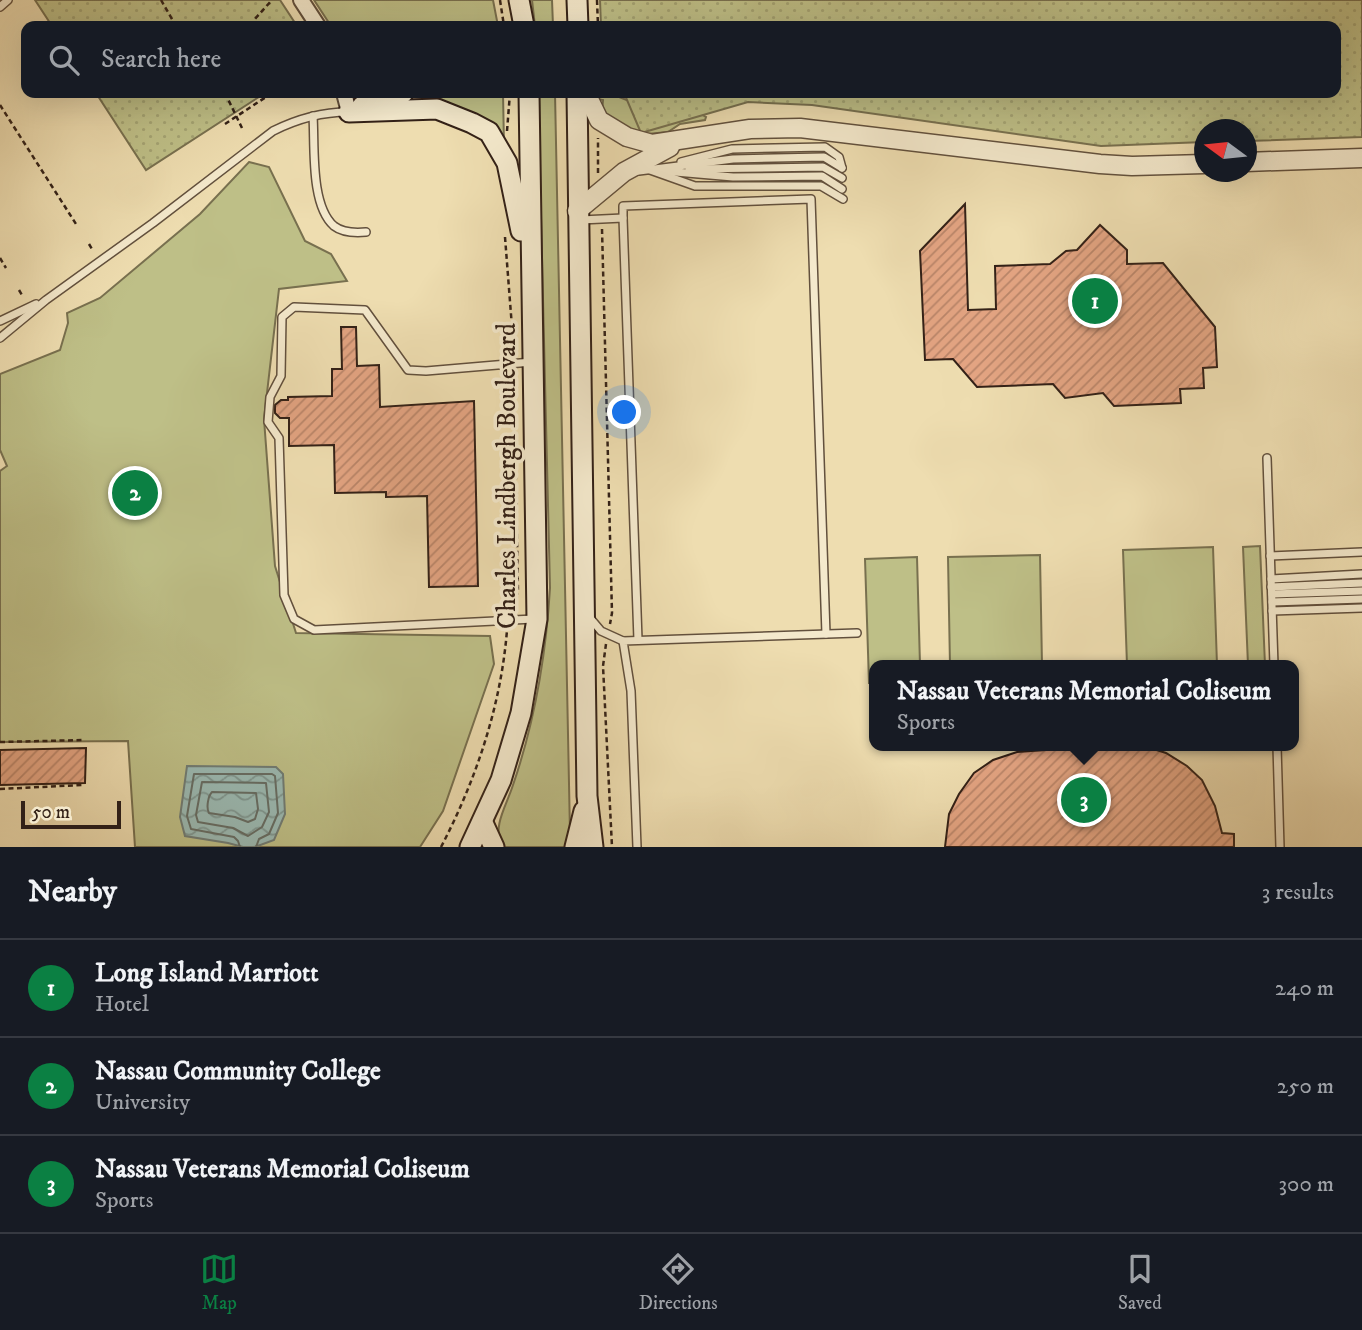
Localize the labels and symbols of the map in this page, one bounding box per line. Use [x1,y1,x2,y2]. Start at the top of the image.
north arrow [1194,119,1257,182]
pin: 1 [1072,275,1118,327]
street label: Charles Lindbergh Boulevard [491,323,524,629]
your location [607,395,641,429]
pin: 2 [112,467,158,519]
pin: 3 [1061,774,1107,826]
scale bar [21,798,121,830]

